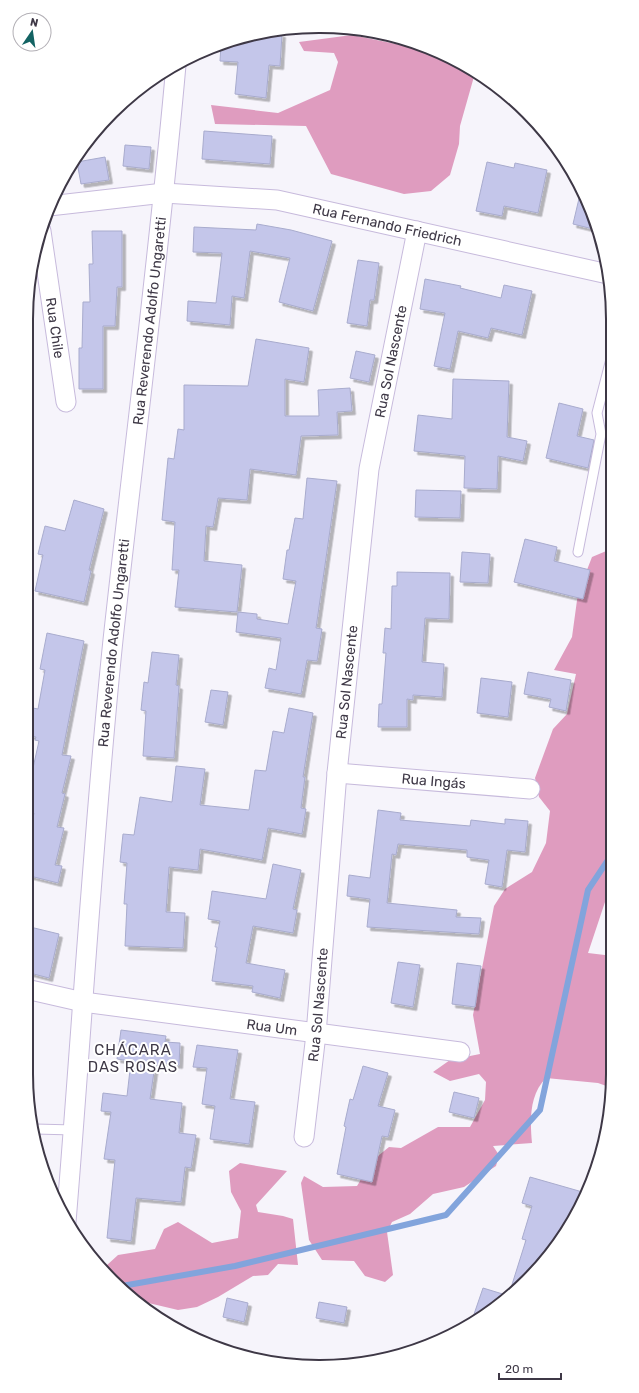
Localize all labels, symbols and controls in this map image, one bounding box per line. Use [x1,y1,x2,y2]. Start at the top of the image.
north arrow [12,12,52,52]
text: N [29,16,40,30]
street label: Rua Fernando Friedrich [311,200,464,250]
street label: Rua Reverendo Adolfo Ungaretti [129,216,170,426]
street label: Rua Chile [42,296,68,360]
street label: Rua Sol Nascente [371,304,410,419]
street label: Rua Reverendo Adolfo Ungaretti [94,538,133,748]
street label: Rua Sol Nascente [332,624,361,740]
street label: Rua Ingás [401,770,466,792]
street label: Rua Sol Nascente [304,947,331,1063]
street label: Rua Um [245,1015,298,1039]
district label: CHÁCARA DAS ROSAS [88,1041,178,1076]
scale bar [499,1355,561,1381]
text: 20 m [505,1362,533,1376]

